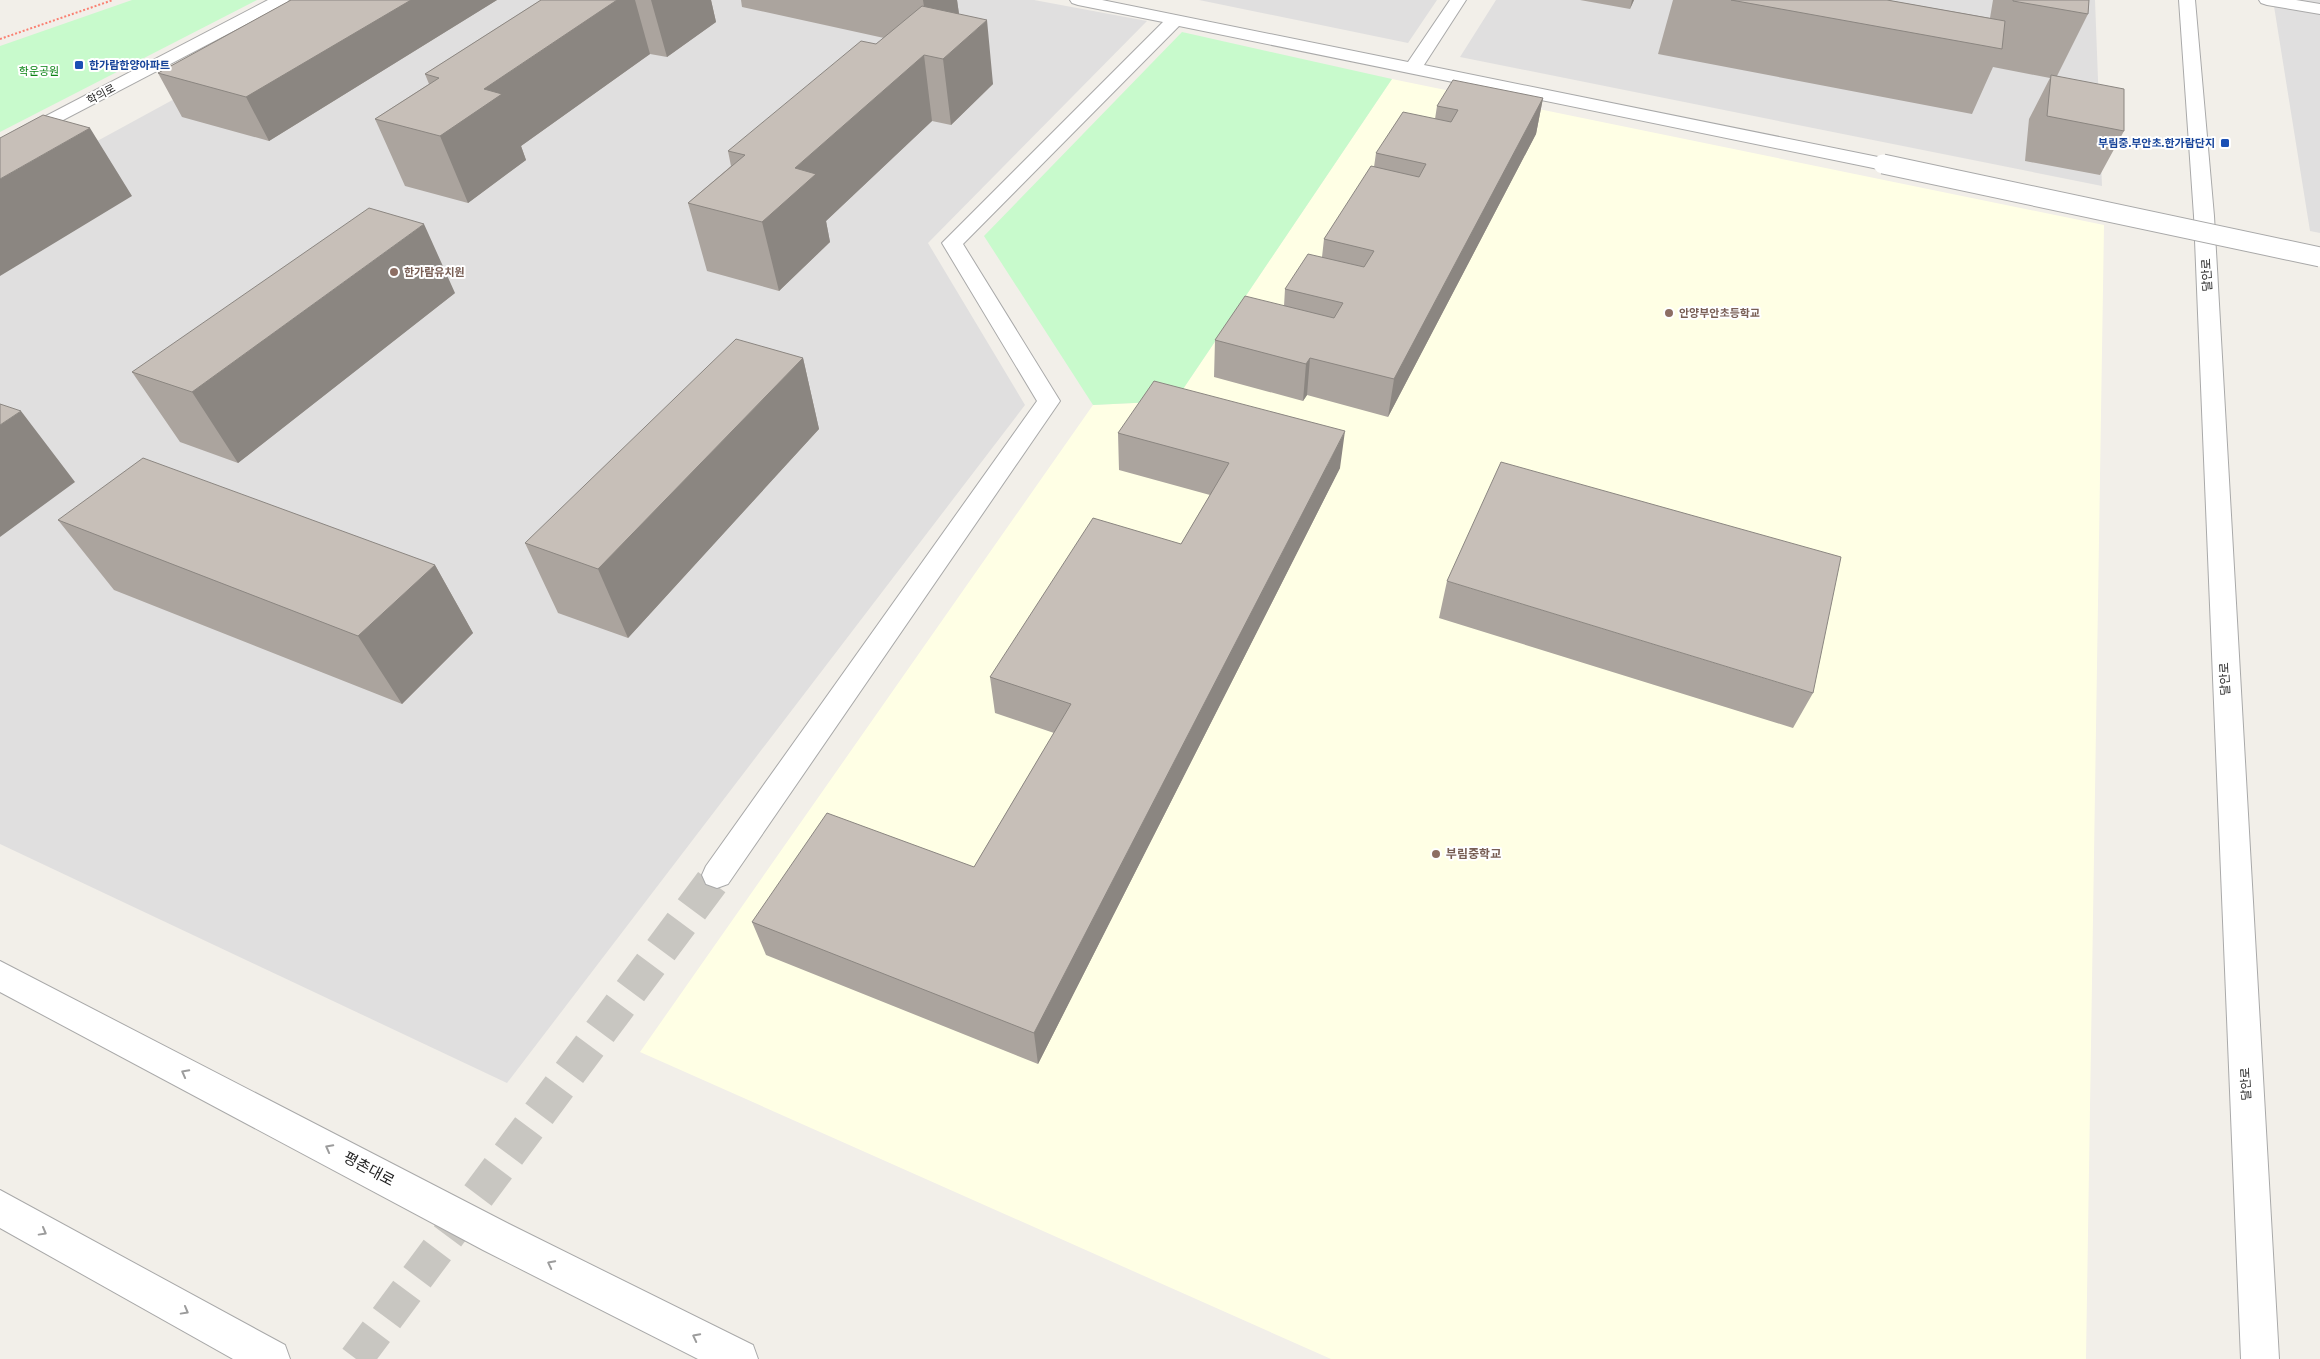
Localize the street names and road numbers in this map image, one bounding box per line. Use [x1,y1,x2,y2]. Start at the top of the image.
street label: 학의로 [84,80,118,108]
street label: 달안로 [2196,258,2217,292]
street label: 달안로 [2214,662,2235,696]
street label: 달안로 [2235,1067,2256,1101]
street label: 평촌대로 [339,1145,399,1192]

